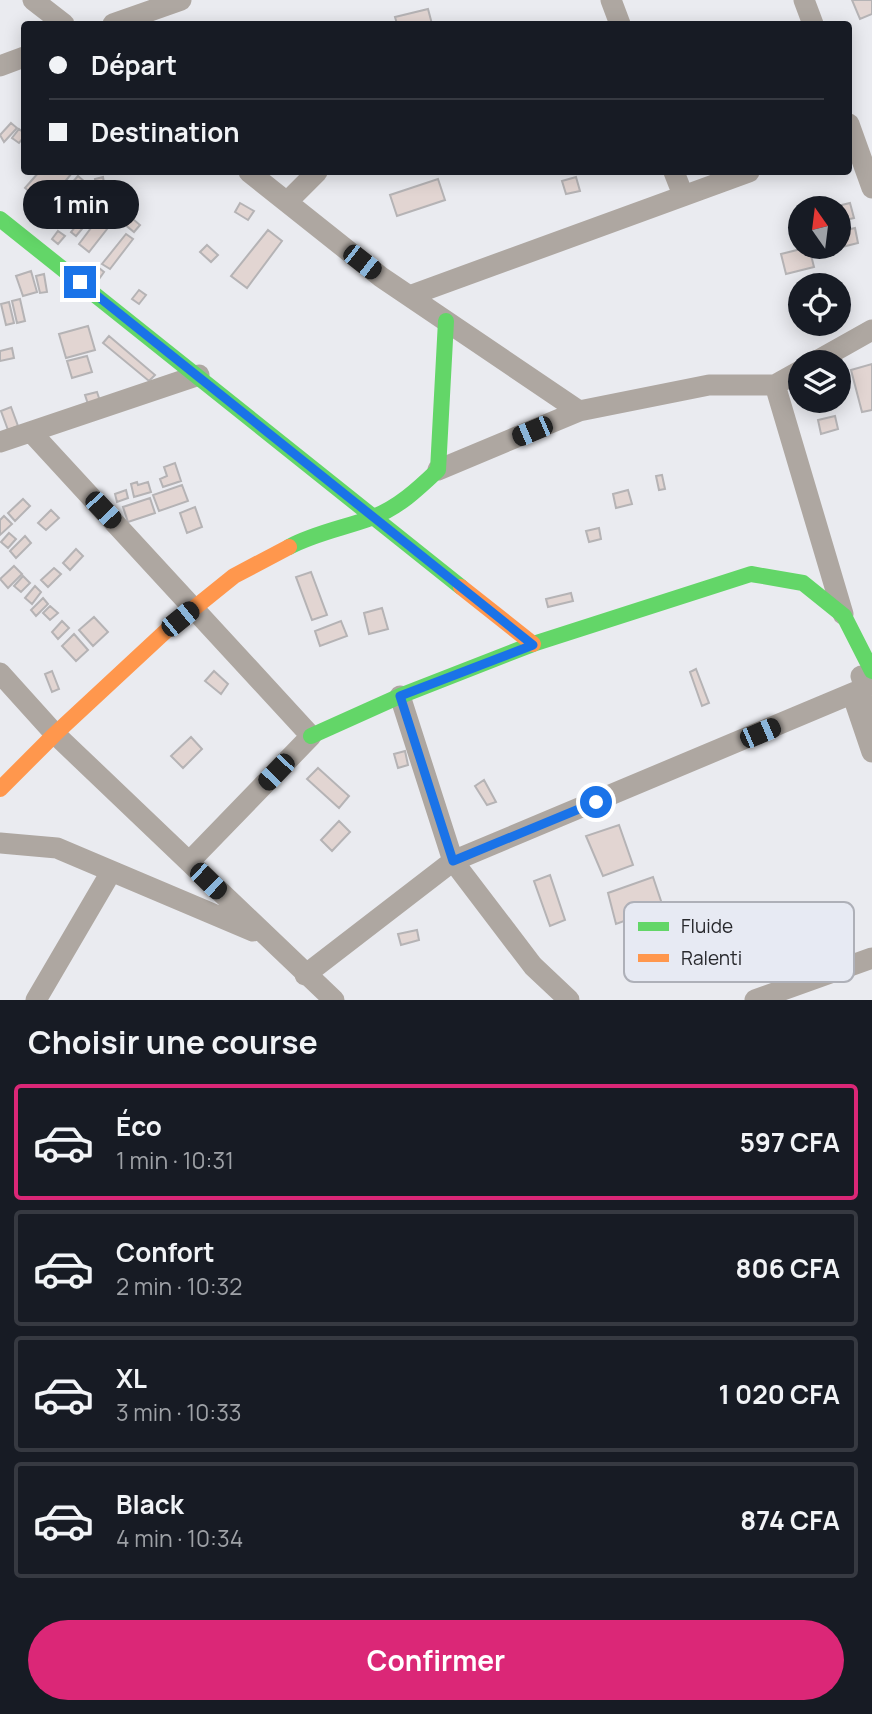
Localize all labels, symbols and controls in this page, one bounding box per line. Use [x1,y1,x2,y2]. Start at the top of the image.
text: Départ [91,47,177,83]
text: Destination [91,114,240,150]
callout: 1 min [22,180,138,230]
text: 1 min [53,188,109,220]
north arrow [788,196,850,259]
map controls [788,196,851,413]
car [339,241,386,283]
route end [64,266,96,298]
button: locate [788,273,851,336]
button: layers [788,350,851,413]
car [509,413,556,449]
car [81,487,126,533]
car [158,598,203,640]
car [737,715,784,751]
car [254,750,299,794]
route start [580,786,612,818]
car [186,859,231,903]
legend [624,902,854,982]
text: Fluide [681,913,733,939]
text: Ralenti [681,945,742,971]
text: Choisir une course [28,1020,318,1064]
text: Éco [116,1108,162,1144]
icon: car [32,1111,95,1174]
text: 597 CFA [740,1124,840,1160]
text: 1 min · 10:31 [116,1144,234,1176]
text: Confort [116,1234,215,1270]
icon: car [32,1237,95,1300]
text: 806 CFA [736,1250,840,1286]
text: 2 min · 10:32 [116,1270,242,1302]
text: XL [116,1360,147,1396]
icon: car [32,1363,95,1426]
text: 1 020 CFA [719,1376,840,1412]
text: 3 min · 10:33 [116,1396,242,1428]
text: Black [116,1486,184,1522]
icon: car [32,1489,95,1552]
text: 874 CFA [740,1502,840,1538]
text: 4 min · 10:34 [116,1522,243,1554]
button: Confirmer [28,1620,844,1700]

